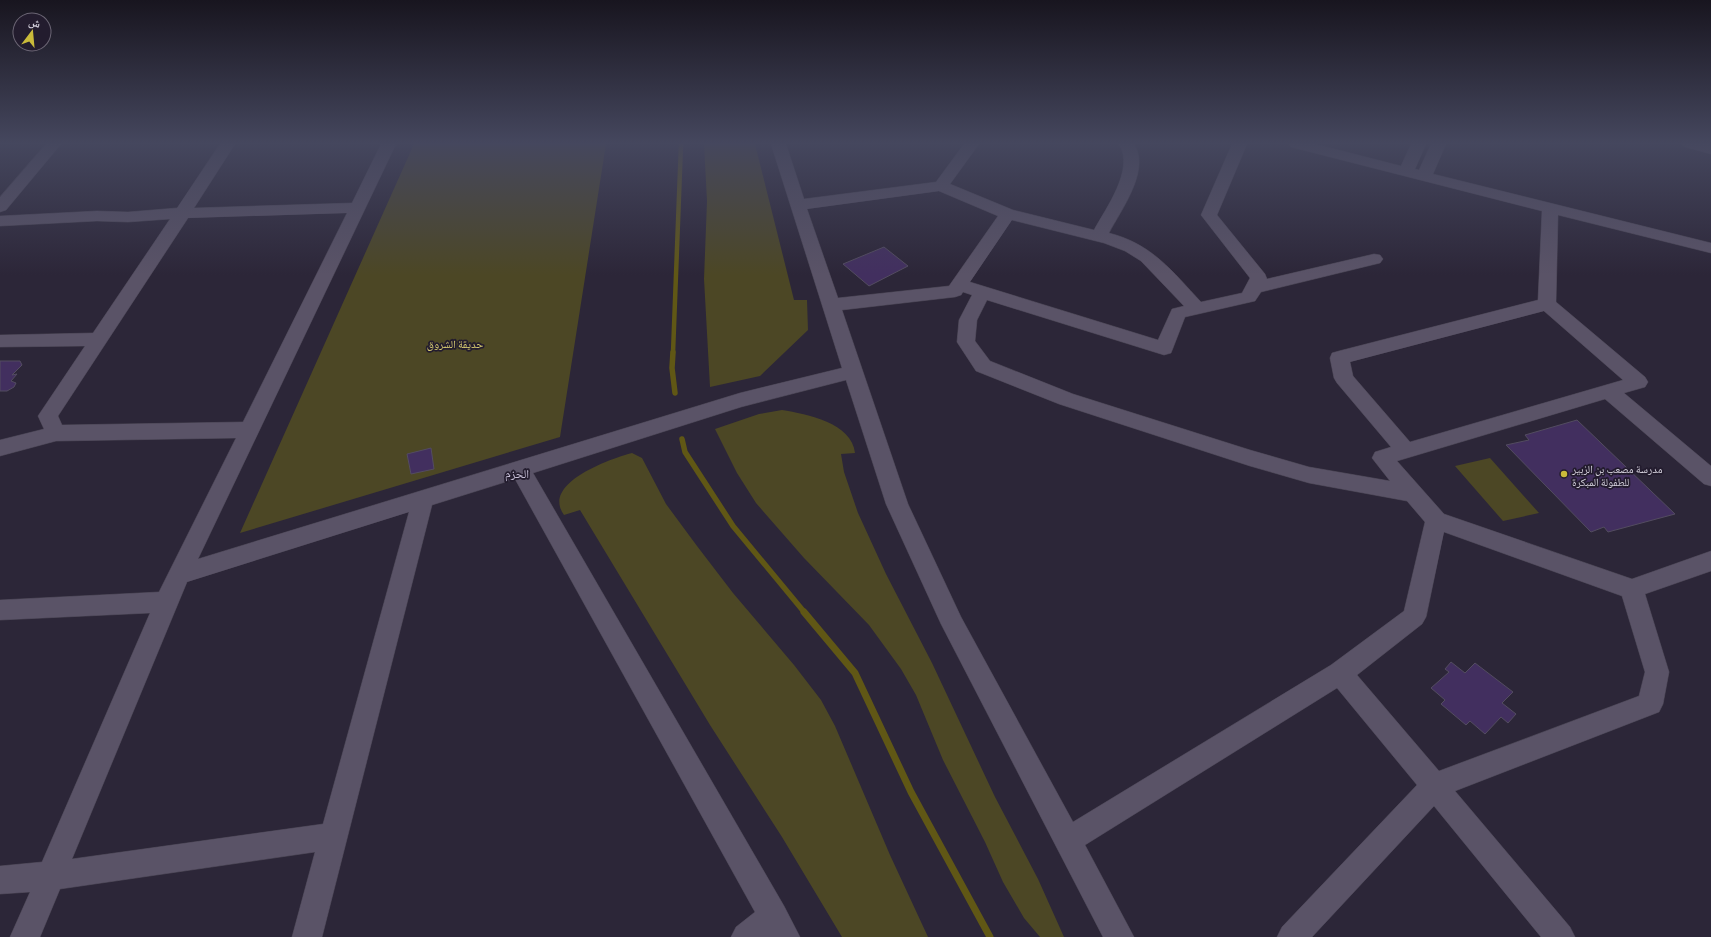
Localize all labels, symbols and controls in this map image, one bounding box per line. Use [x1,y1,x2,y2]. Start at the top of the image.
north arrow [12,12,52,52]
text: ش [27,14,43,32]
park label: حديقة الشروق [427,337,483,351]
place label: مدرسة مصعب بن الزبير للطفولة المبكرة [1571,462,1662,488]
district label: الحزم [505,466,529,482]
marker: مدرسة مصعب بن الزبير للطفولة المبكرة [1559,469,1569,479]

